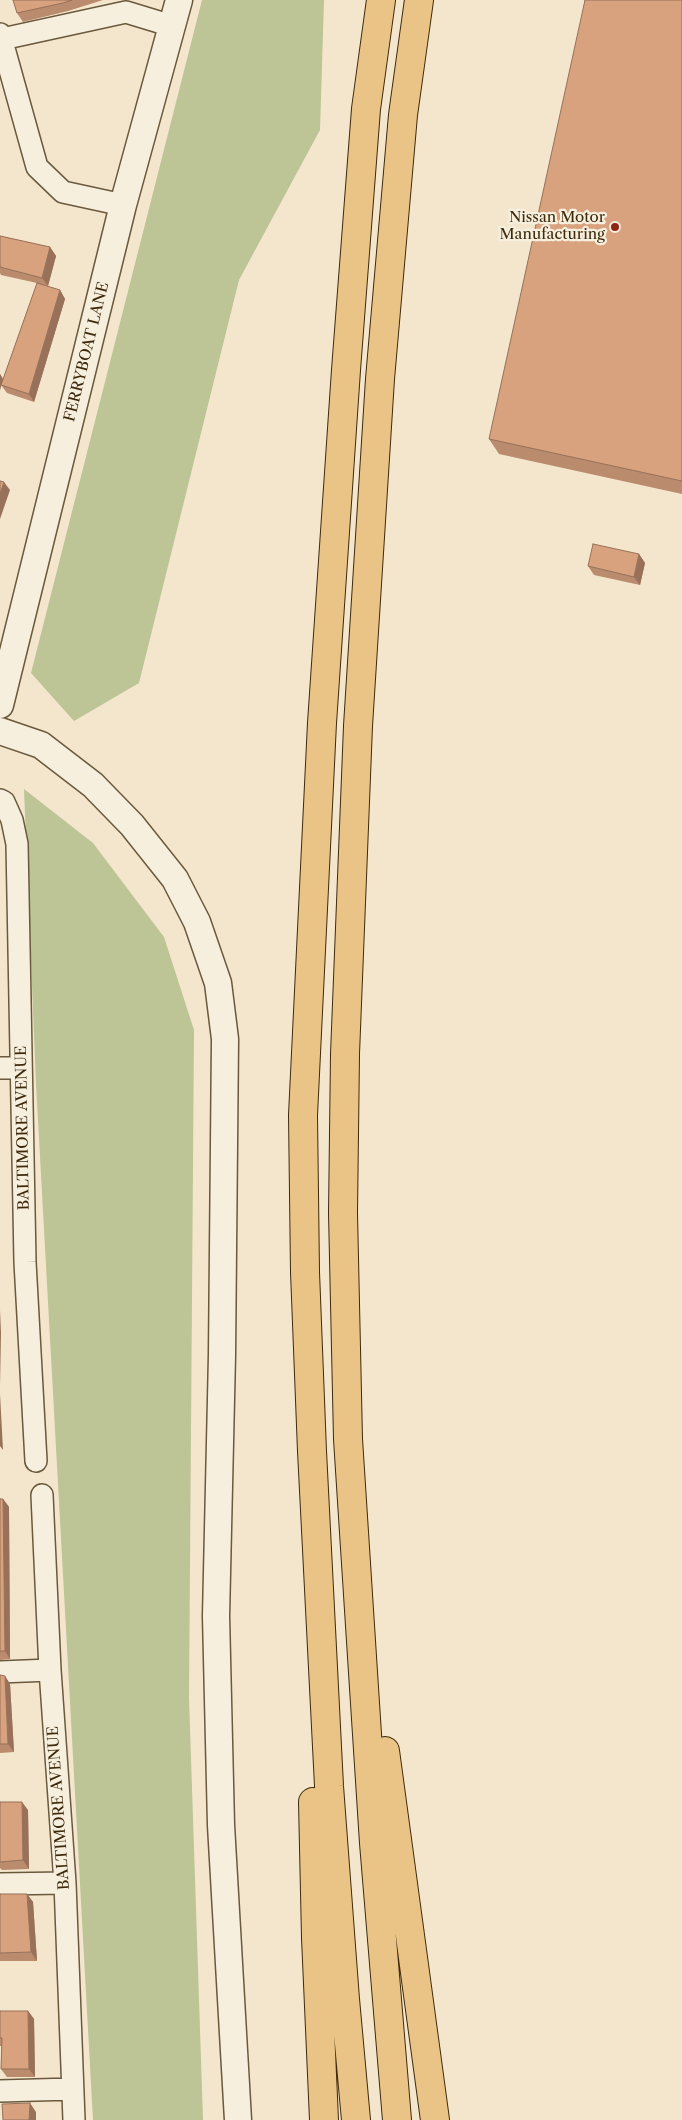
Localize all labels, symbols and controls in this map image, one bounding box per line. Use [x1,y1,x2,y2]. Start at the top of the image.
place label: Nissan Motor Manufacturing [500,209,605,244]
marker: Nissan Motor Manufacturing [609,221,621,233]
street label: FERRYBOAT LANE [61,280,113,424]
street label: BALTIMORE AVENUE [13,1046,33,1210]
street label: BALTIMORE AVENUE [44,1725,74,1891]

